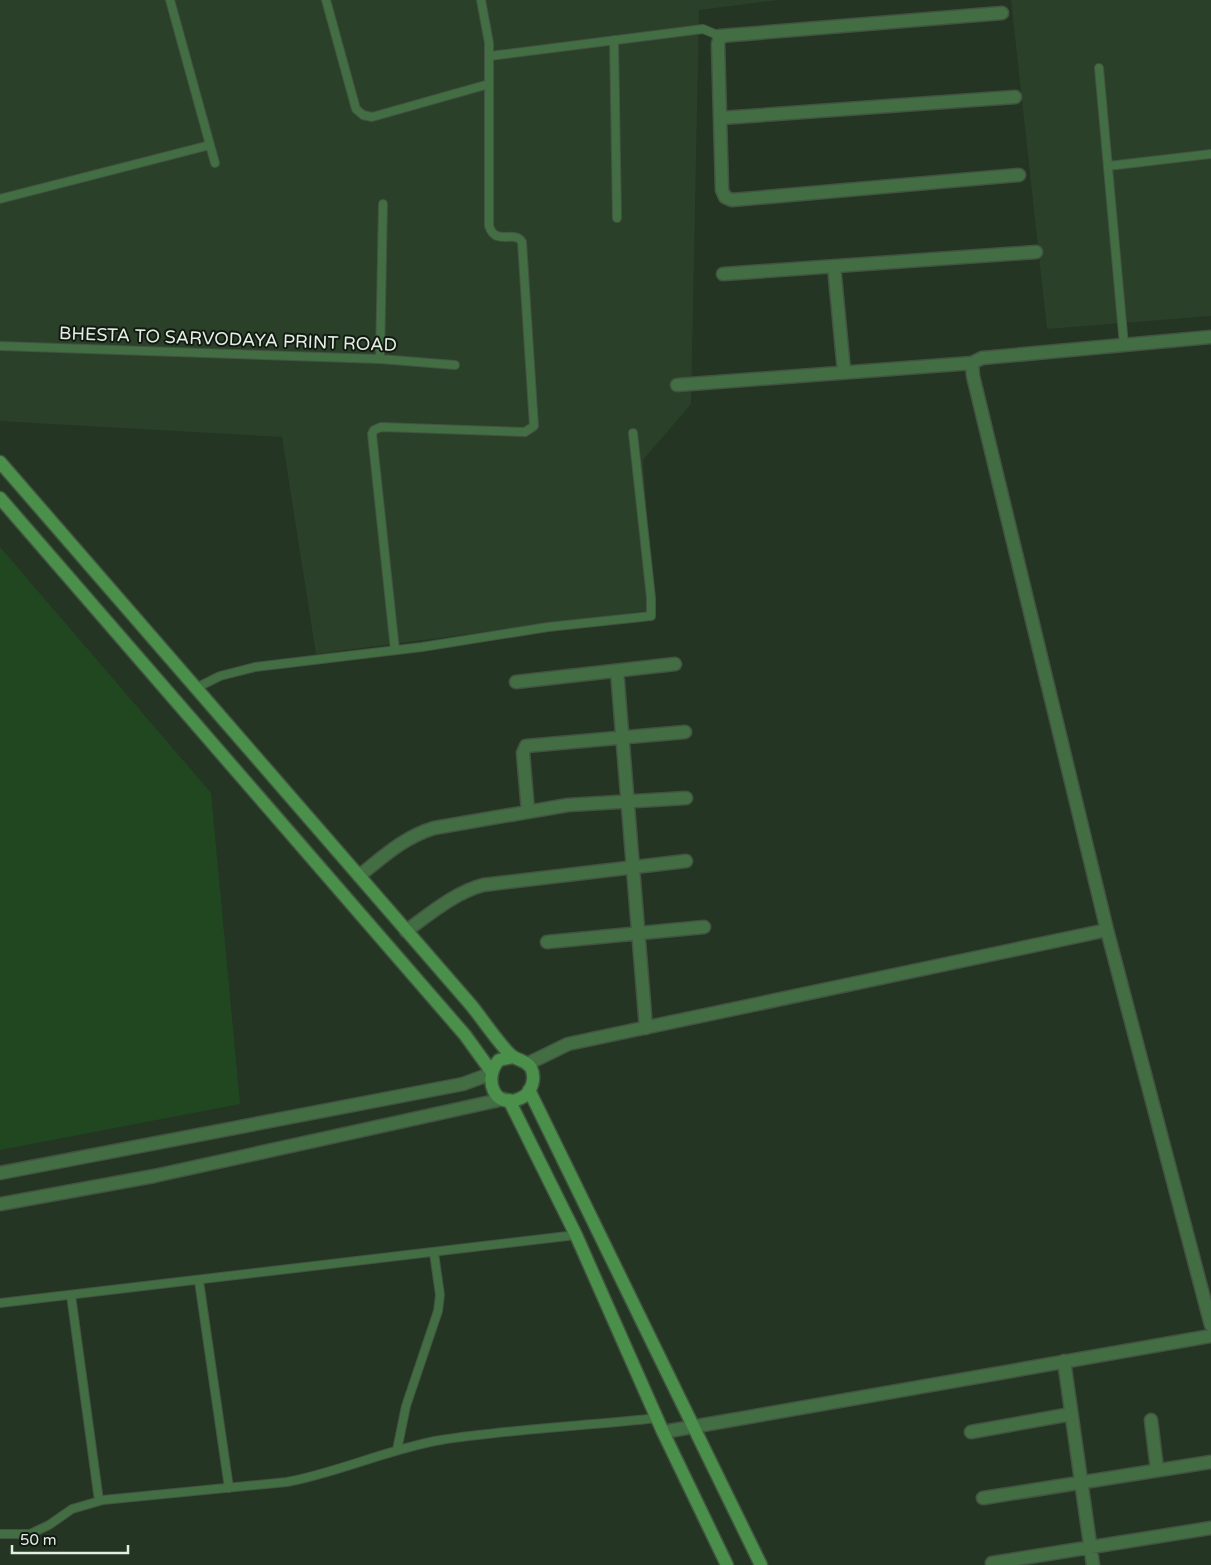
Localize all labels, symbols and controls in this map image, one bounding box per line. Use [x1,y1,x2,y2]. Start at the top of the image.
street label: BHESTA TO SARVODAYA PRINT ROAD [59,322,397,356]
scale bar [12,1522,129,1554]
text: 50 m [20,1531,57,1549]

